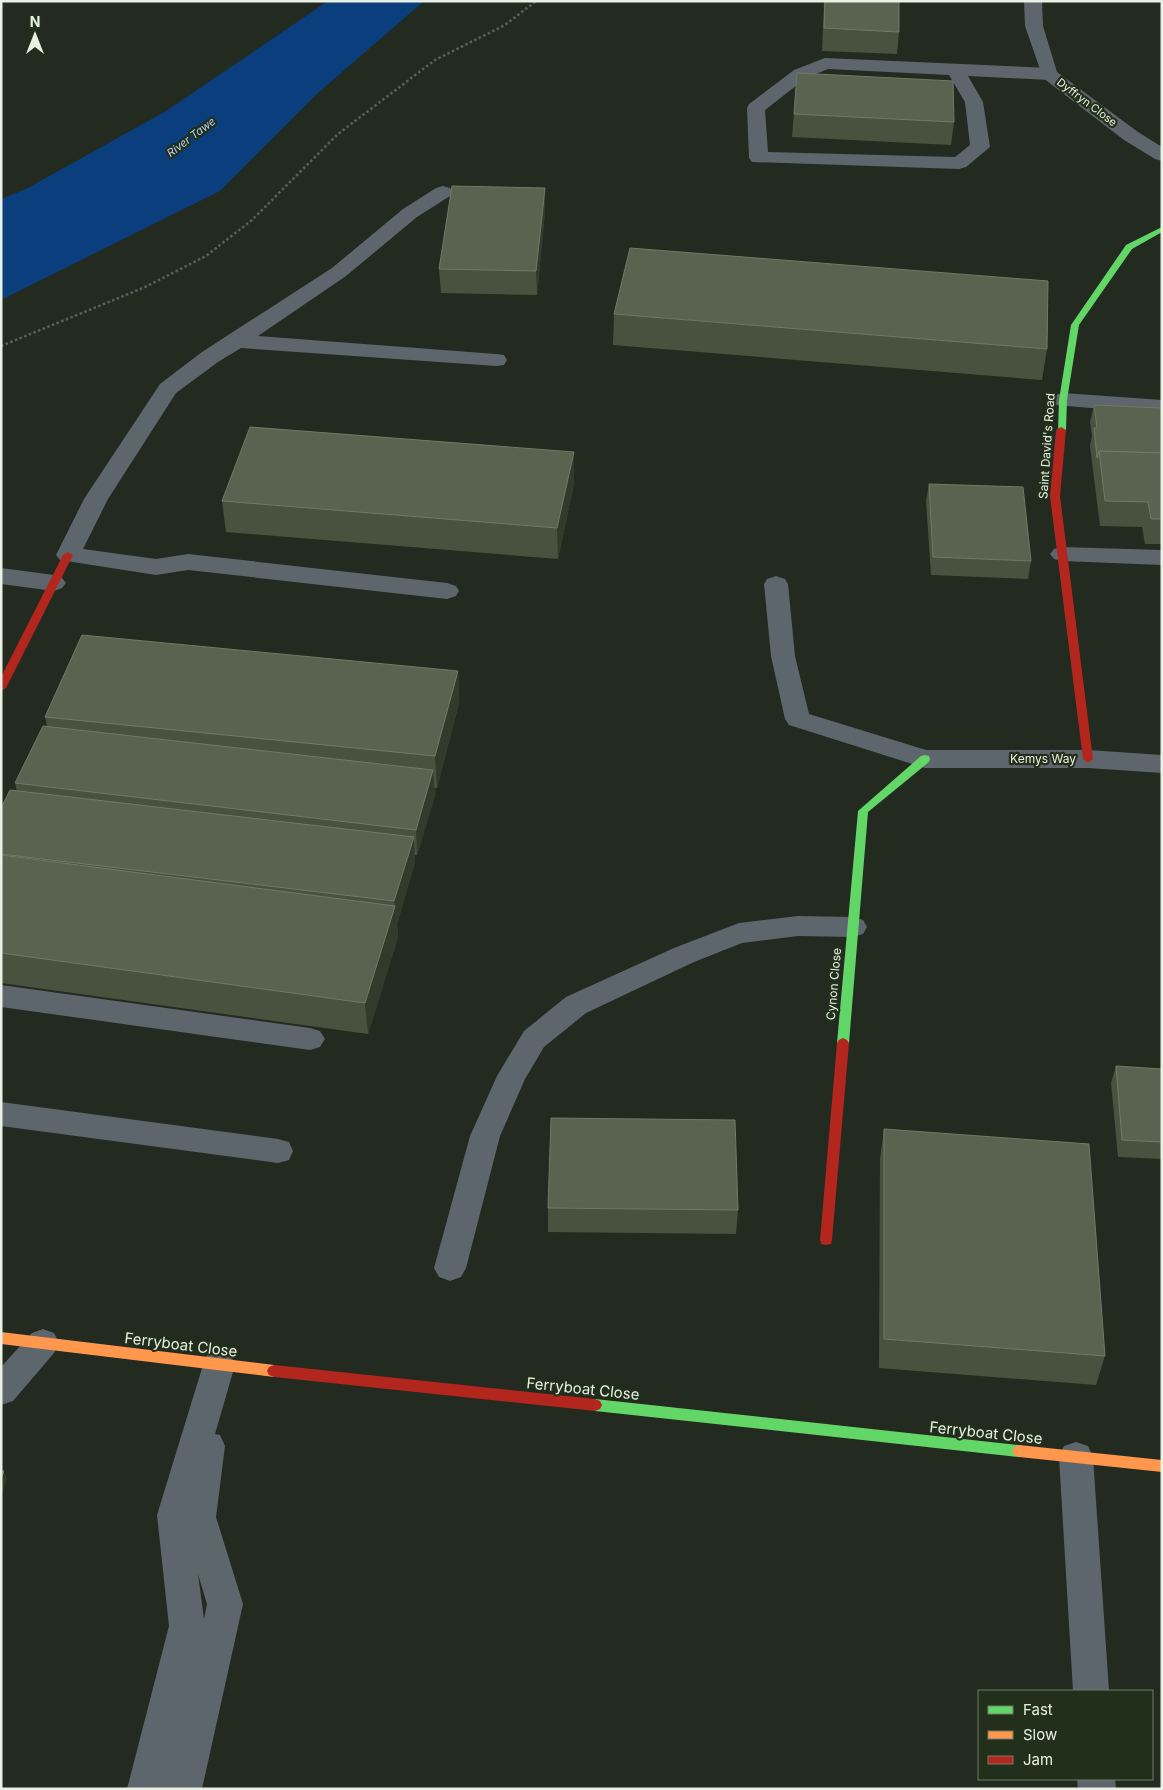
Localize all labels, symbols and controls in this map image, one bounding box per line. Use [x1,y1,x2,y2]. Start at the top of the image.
north arrow [10,10,60,60]
text: N [30,13,40,30]
street label: Dyffryn Close [1054,75,1120,129]
water label: River Tawe [164,114,218,160]
street label: Saint David's Road [1035,392,1058,499]
street label: Kemys Way [1010,751,1076,766]
street label: Cynon Close [823,947,844,1021]
street label: Ferryboat Close [124,1328,238,1361]
street label: Ferryboat Close [526,1373,640,1404]
street label: Ferryboat Close [929,1417,1043,1448]
legend [978,1690,1153,1780]
text: Fast [1023,1700,1053,1719]
text: Slow [1023,1725,1057,1744]
text: Jam [1023,1750,1053,1769]

